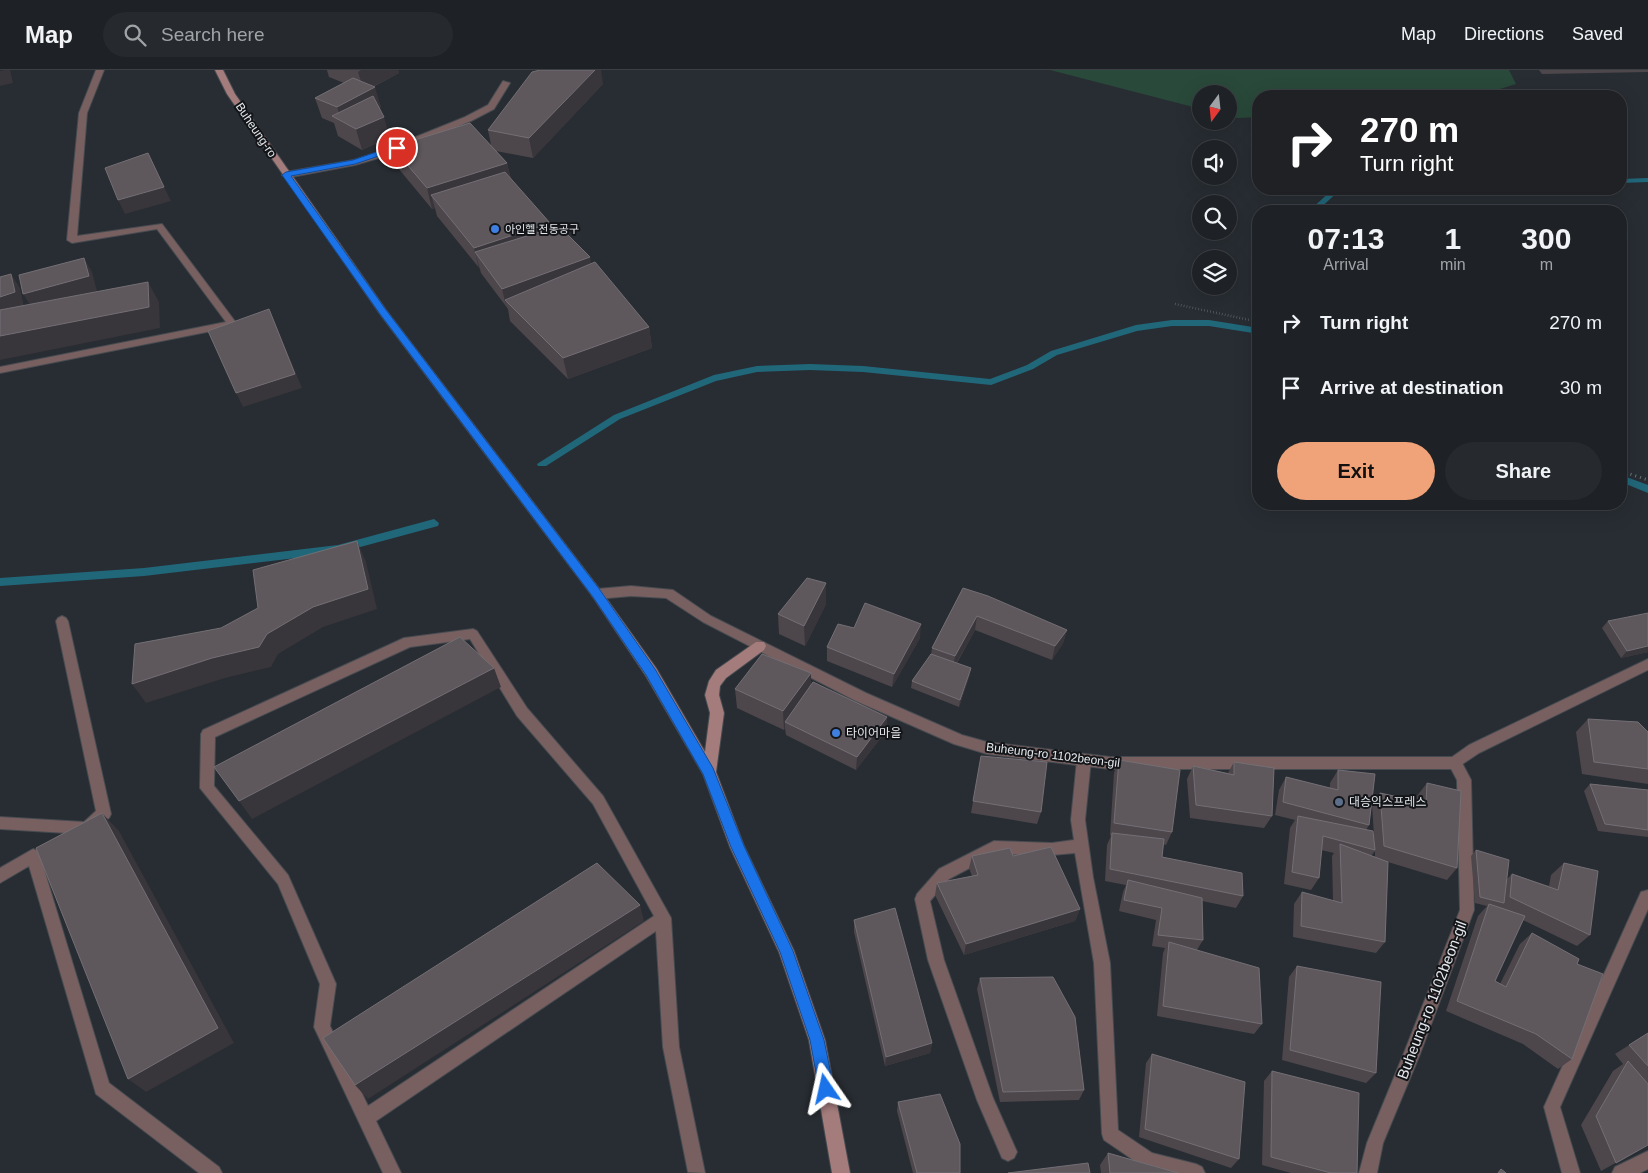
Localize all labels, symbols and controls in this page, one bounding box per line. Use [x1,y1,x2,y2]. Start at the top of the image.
search box [103,12,453,57]
text: Map [25,21,73,48]
icon: search [121,21,149,49]
text: Search here [161,24,265,45]
text: Map [1401,24,1436,44]
text: Directions [1464,24,1544,44]
text: Saved [1572,24,1623,44]
north arrow [1192,85,1238,130]
map controls [1192,85,1237,295]
street label: Buheung-ro [233,100,280,160]
icon: right [1277,110,1342,175]
text: 270 m [1360,110,1459,149]
pin [376,127,418,169]
icon: arrive [383,134,411,162]
button: sound [1192,140,1237,185]
text: Turn right [1360,151,1453,176]
button: search [1192,195,1237,240]
text: 07:13 [1308,222,1384,255]
text: 1 [1444,222,1461,255]
text: 300 [1521,222,1571,255]
marker: 아인헬 전동공구 [489,223,501,235]
place label: 아인헬 전동공구 [505,223,579,235]
button: layers [1192,250,1237,295]
text: Arrival [1323,256,1369,273]
text: min [1440,256,1466,273]
text: m [1540,256,1553,273]
icon: right [1277,309,1305,337]
text: Turn right [1320,312,1408,333]
text: 270 m [1549,312,1602,333]
icon: arrive [1277,374,1305,402]
text: Arrive at destination [1320,377,1504,398]
text: 30 m [1560,377,1602,398]
button: Exit [1277,442,1435,500]
button: Share [1445,442,1602,500]
place label: 타이어마을 [846,726,901,740]
marker: 타이어마을 [830,727,842,739]
street label: Buheung-ro 1102beon-gil [985,740,1121,770]
place label: 대승익스프레스 [1349,795,1426,809]
marker: 대승익스프레스 [1333,796,1345,808]
street label: Buheung-ro 1102beon-gil [1393,918,1470,1081]
position arrow [799,1062,851,1114]

